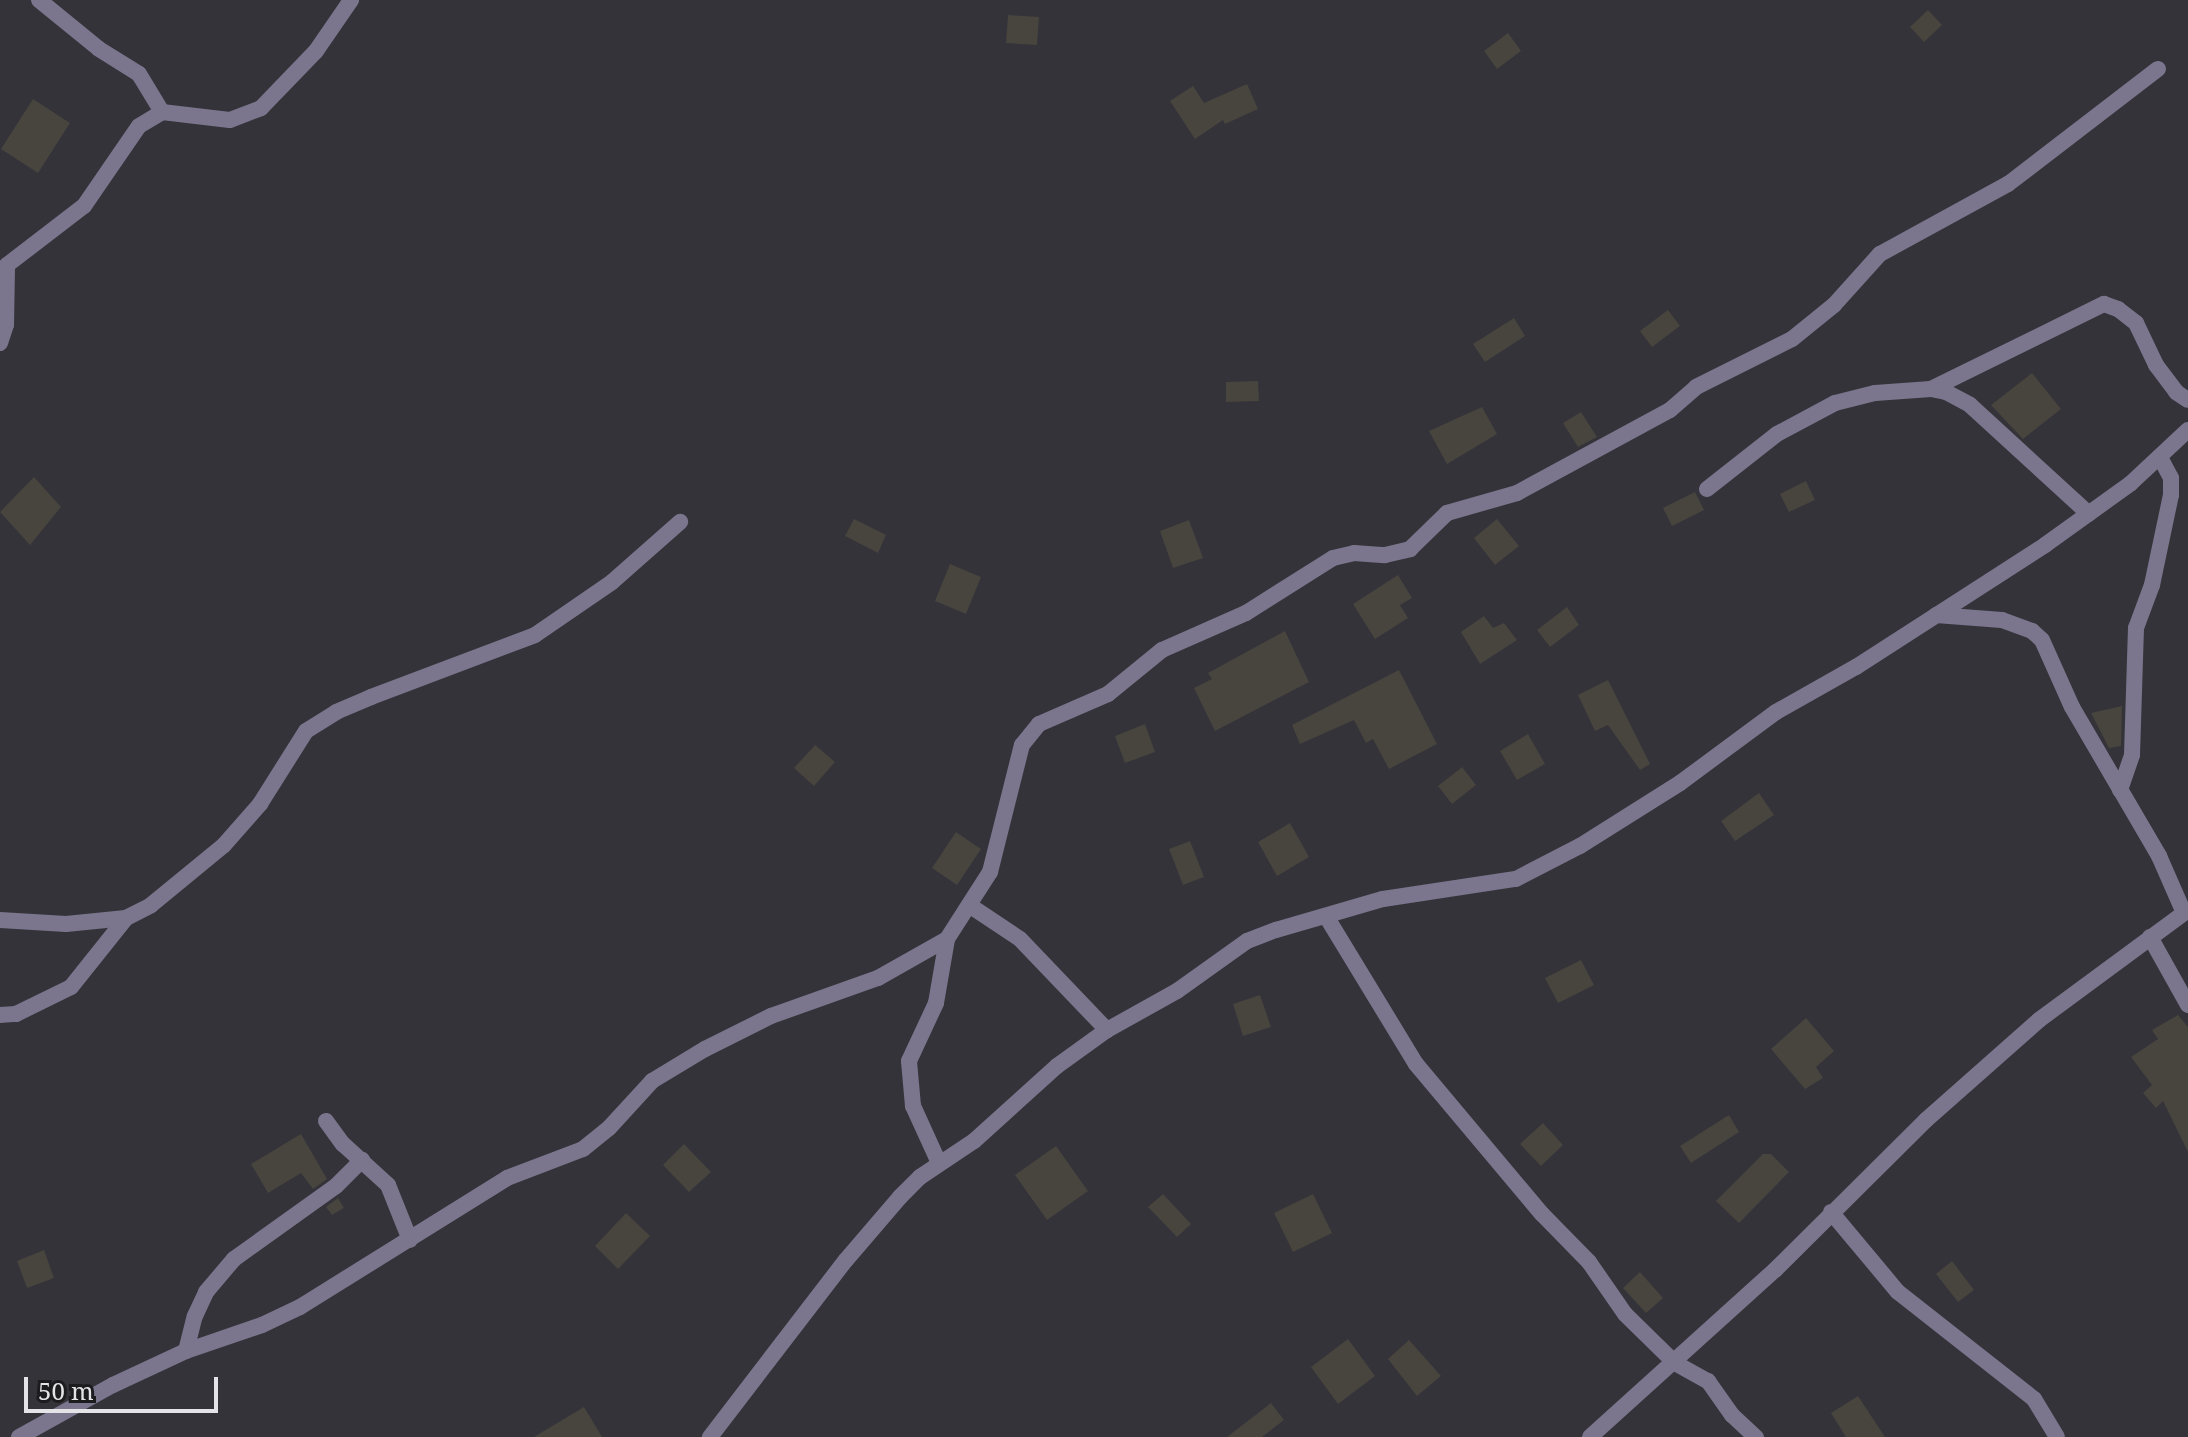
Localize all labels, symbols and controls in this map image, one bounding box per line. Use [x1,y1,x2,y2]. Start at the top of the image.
scale bar [28,1361,222,1411]
text: 50 m [38,1374,94,1407]

